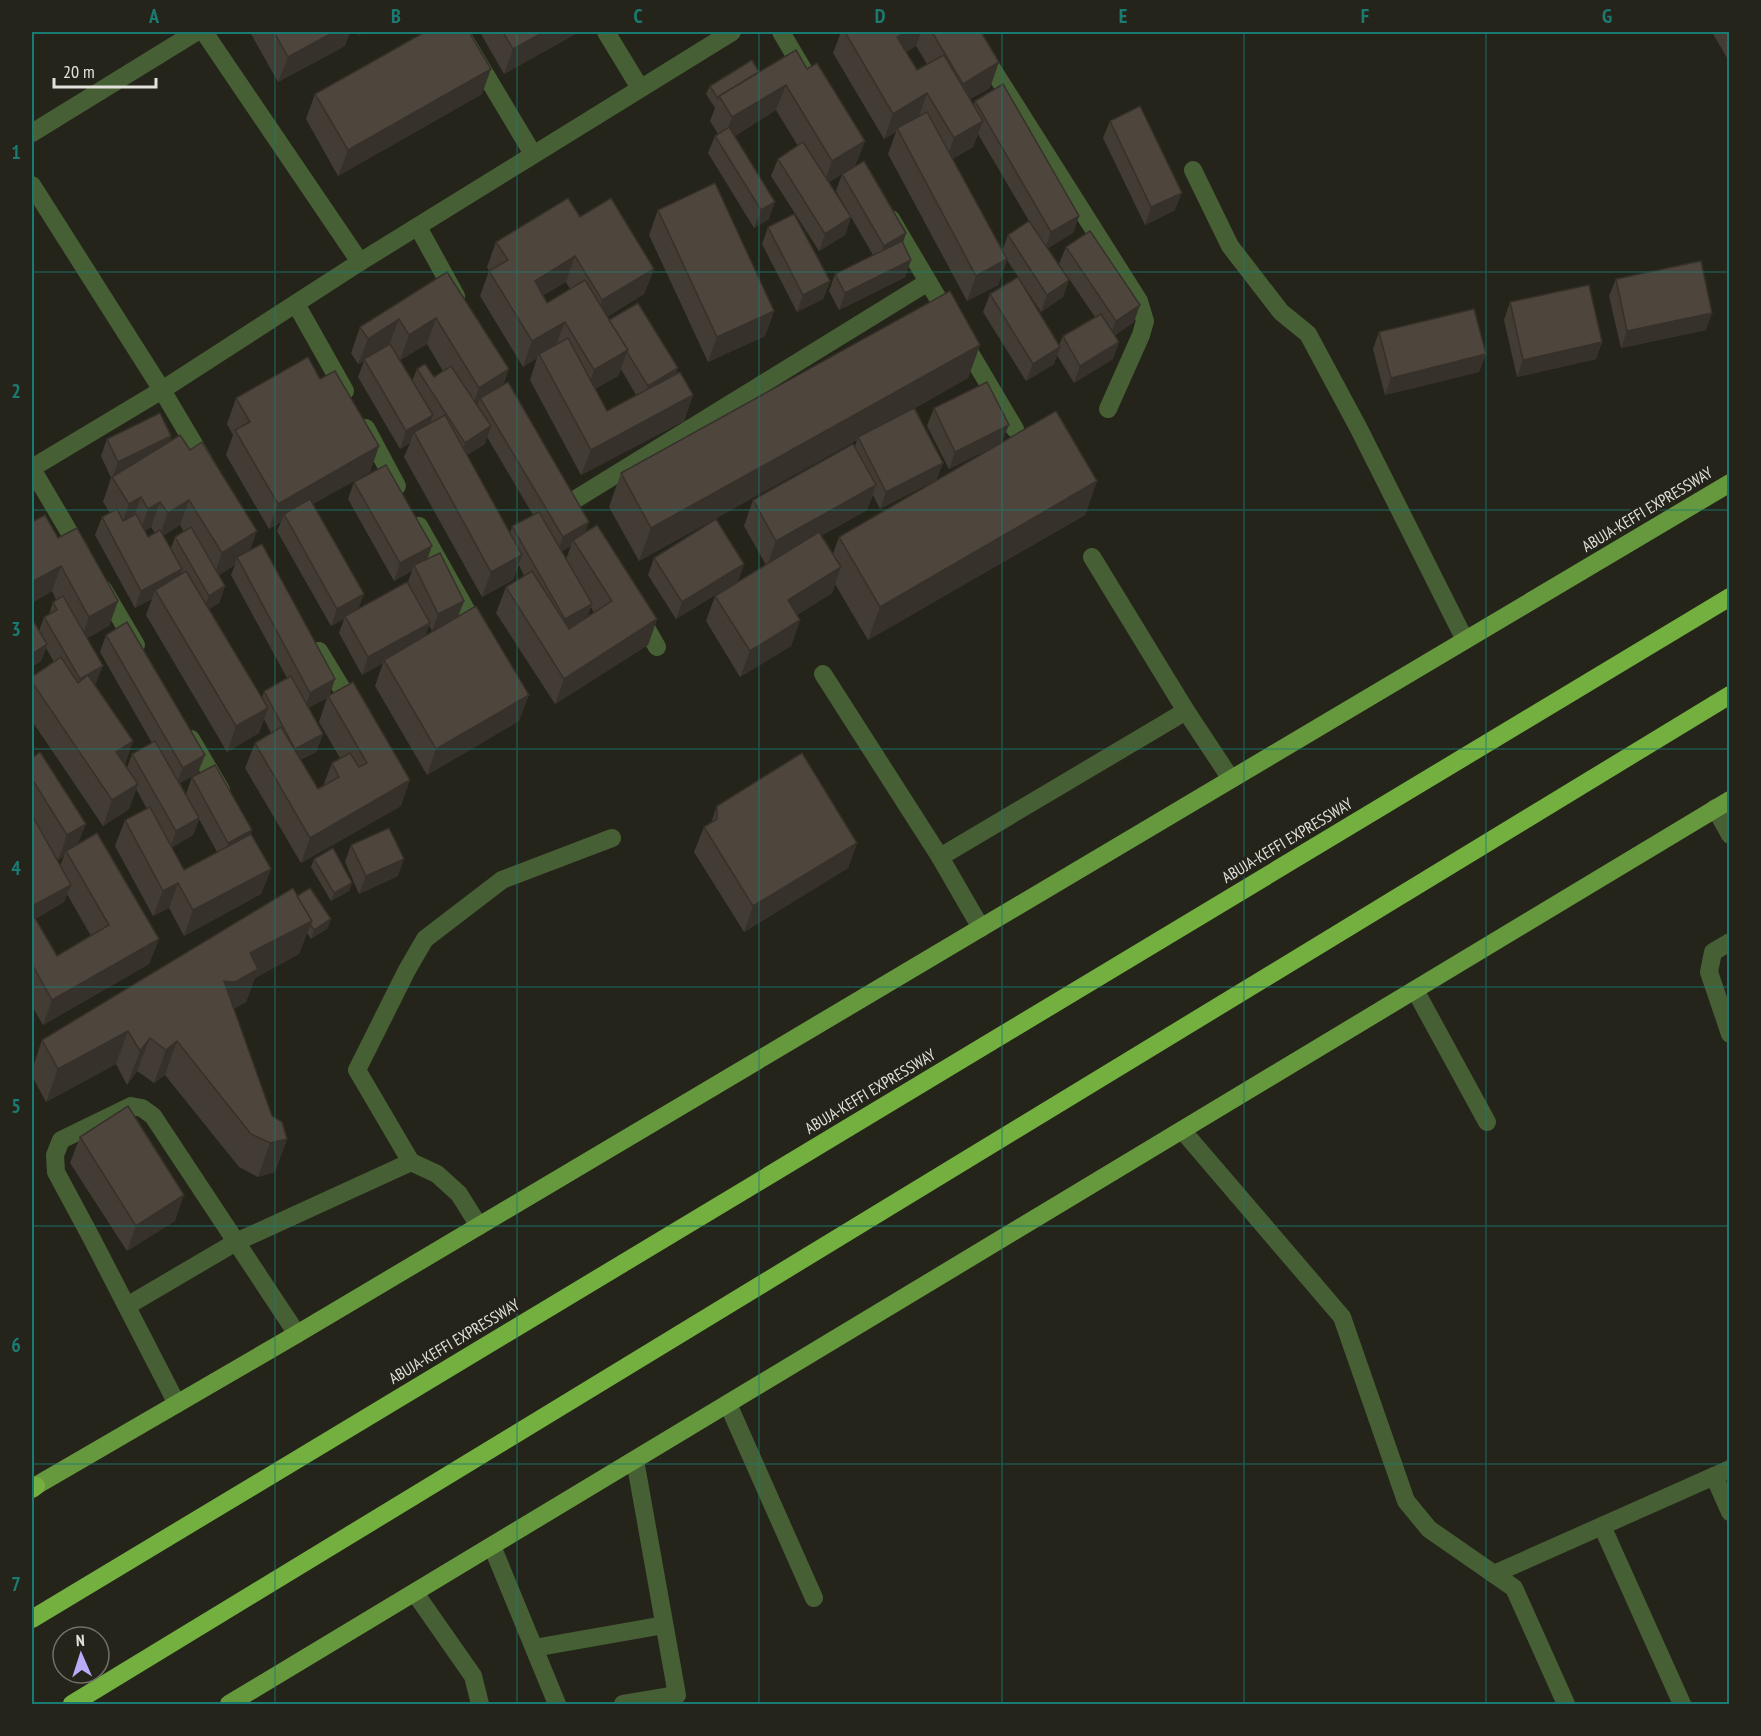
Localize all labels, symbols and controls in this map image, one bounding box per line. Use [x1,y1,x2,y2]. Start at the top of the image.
text: A [148,3,160,29]
text: B [391,3,401,29]
text: C [633,3,643,29]
text: D [875,3,886,29]
text: E [1119,3,1127,29]
text: F [1361,3,1369,29]
text: G [1602,3,1612,29]
scale bar [54,51,156,89]
text: 20 m [63,60,95,83]
text: 1 [11,139,21,165]
text: 2 [11,378,21,404]
street label: ABUJA-KEFFI EXPRESSWAY [1578,462,1716,556]
text: 3 [11,616,21,642]
street label: ABUJA-KEFFI EXPRESSWAY [1218,793,1356,887]
text: 4 [11,855,21,881]
street label: ABUJA-KEFFI EXPRESSWAY [801,1044,939,1138]
text: 5 [11,1093,21,1119]
street label: ABUJA-KEFFI EXPRESSWAY [385,1294,523,1388]
text: 6 [11,1332,21,1358]
text: 7 [11,1571,21,1597]
north arrow [51,1625,111,1685]
text: N [75,1630,85,1650]

